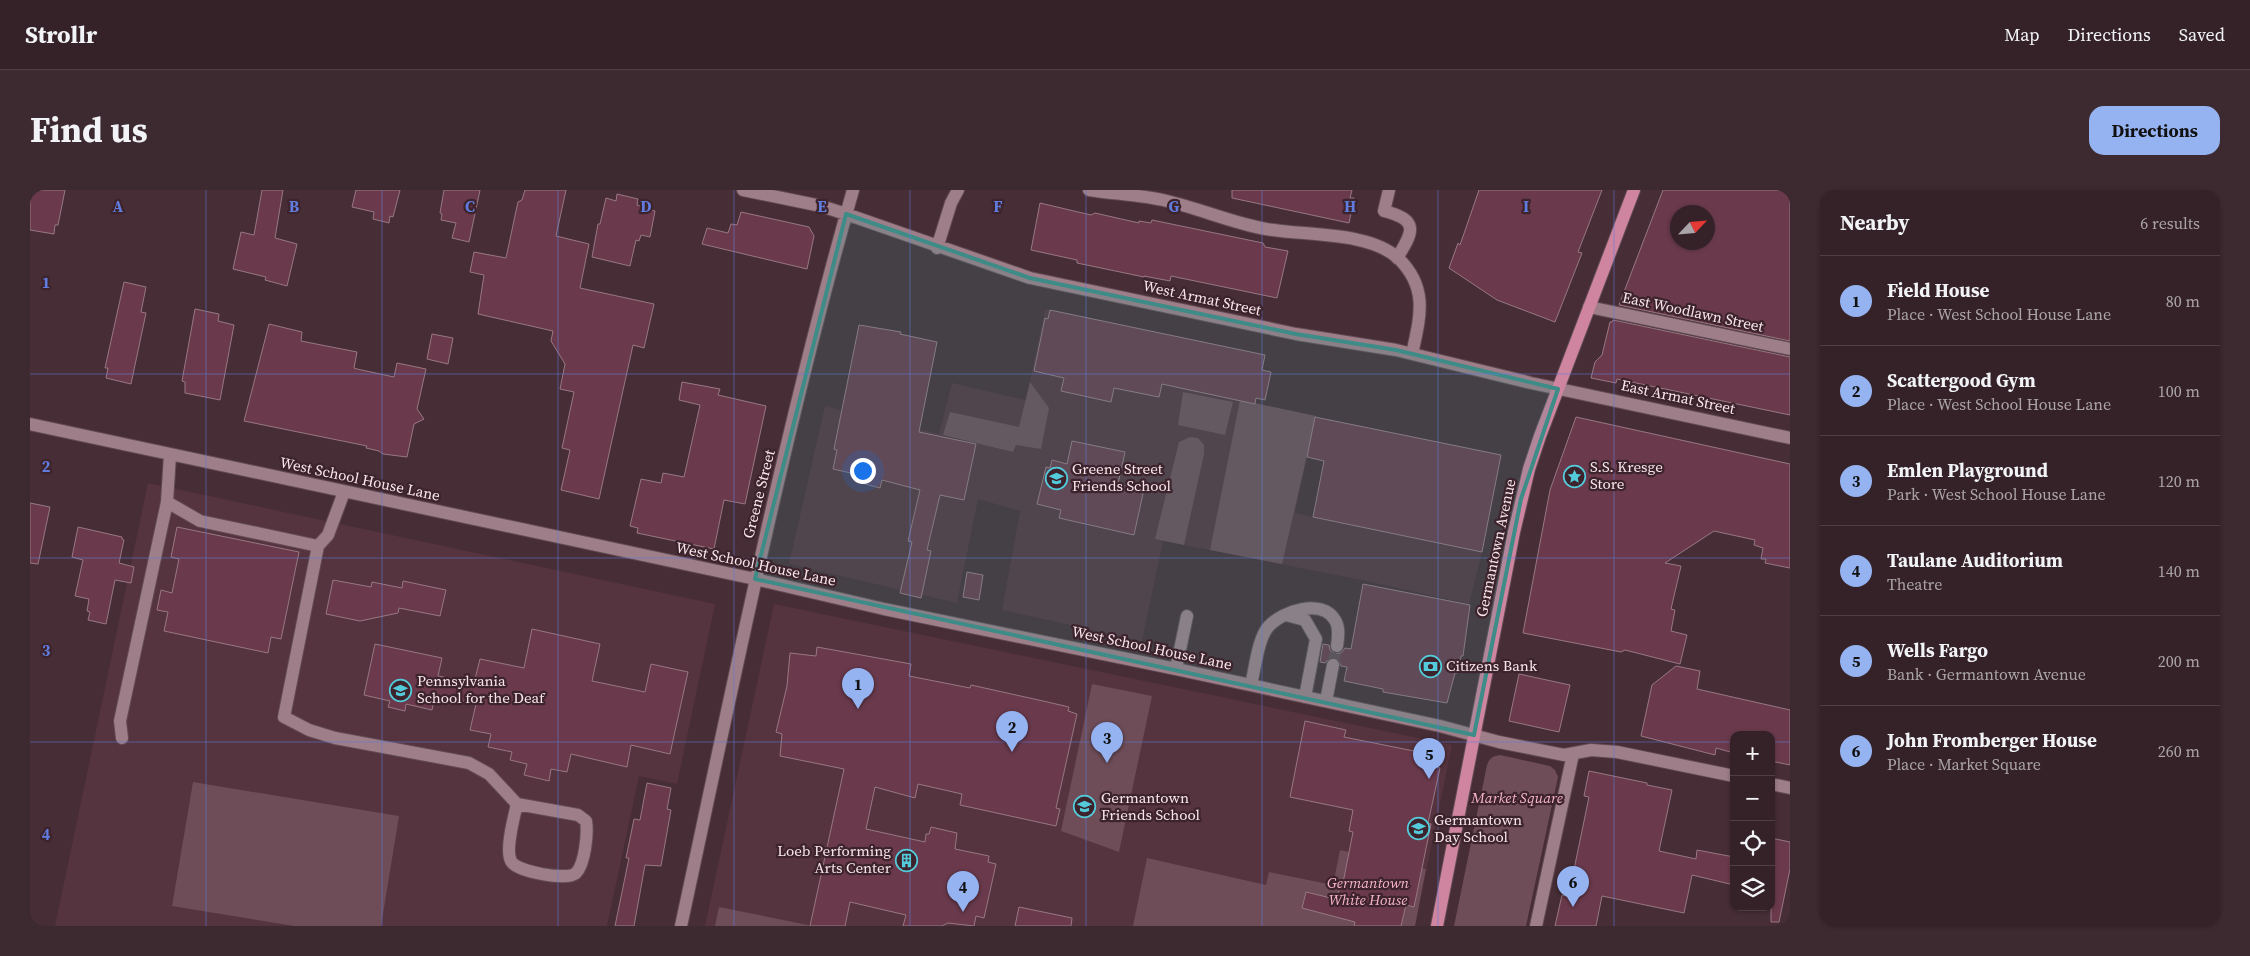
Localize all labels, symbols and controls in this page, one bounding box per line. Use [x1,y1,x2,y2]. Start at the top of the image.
text: Strollr [25,18,97,51]
text: Map [2004,22,2040,47]
text: Directions [2068,22,2151,47]
text: Saved [2179,22,2225,47]
text: Find us [30,106,148,154]
button: Directions [2089,106,2220,155]
text: A [113,195,124,217]
text: B [289,195,300,217]
text: C [465,195,475,217]
text: D [640,195,652,217]
text: E [817,195,827,217]
text: F [993,195,1003,217]
text: G [1169,195,1180,217]
text: H [1344,195,1356,217]
text: I [1523,195,1529,217]
north arrow [1670,205,1715,250]
text: Nearby [1840,208,1910,237]
text: 6 results [2140,212,2200,234]
text: 1 [42,271,50,293]
street label: West Armat Street [1141,275,1263,320]
text: Field House [1887,277,1989,303]
street label: East Woodlawn Street [1621,286,1766,337]
text: 1 [1852,290,1860,312]
text: 80 m [2166,290,2200,312]
text: Place · West School House Lane [1887,303,2111,325]
text: Scattergood Gym [1887,367,2036,393]
street label: East Armat Street [1619,374,1737,419]
text: 2 [1852,380,1860,402]
text: 100 m [2158,380,2200,402]
text: Place · West School House Lane [1887,393,2111,415]
street label: Greene Street [737,447,780,540]
street label: West School House Lane [278,451,442,506]
text: 2 [42,455,51,477]
place label: S.S. Kresge Store [1590,456,1663,494]
text: Emlen Playground [1887,457,2048,483]
your location [850,458,876,484]
place label: Greene Street Friends School [1072,458,1172,496]
place icon: S.S. Kresge Store [1562,464,1586,488]
school or university icon: Greene Street Friends School [1044,466,1068,490]
text: 3 [1852,470,1860,492]
text: 120 m [2158,470,2200,492]
street label: Germantown Avenue [1471,477,1520,619]
text: Park · West School House Lane [1887,483,2106,505]
street label: West School House Lane [674,536,838,591]
text: Taulane Auditorium [1887,547,2063,573]
text: 4 [1852,560,1860,582]
text: 140 m [2158,560,2200,582]
text: Theatre [1887,573,1942,595]
street label: West School House Lane [1070,620,1234,675]
text: Wells Fargo [1887,637,1988,663]
text: 3 [42,639,51,661]
text: 5 [1852,650,1860,672]
text: 200 m [2158,650,2200,672]
bank icon: Citizens Bank [1418,654,1442,678]
place label: Citizens Bank [1446,655,1538,676]
text: Bank · Germantown Avenue [1887,663,2086,685]
pin: 1 [842,668,874,709]
place label: Pennsylvania School for the Deaf [417,670,546,708]
school or university icon: Pennsylvania School for the Deaf [389,678,413,702]
pin: 2 [996,711,1028,752]
pin: 3 [1091,722,1123,763]
text: John Fromberger House [1887,727,2097,753]
map controls [1730,731,1775,911]
button: + [1730,731,1775,776]
pin: 5 [1413,738,1445,779]
text: 6 [1852,740,1860,762]
text: 260 m [2158,740,2200,762]
text: Place · Market Square [1887,753,2041,775]
button: − [1730,776,1775,821]
place label: Germantown Friends School [1101,787,1201,825]
park label: Market Square [1470,787,1563,808]
school or university icon: Germantown Friends School [1073,795,1097,819]
place label: Germantown Day School [1434,809,1522,847]
school or university icon: Germantown Day School [1406,817,1430,841]
button: locate [1730,821,1775,866]
text: 4 [42,823,51,845]
place label: Loeb Performing Arts Center [777,840,892,878]
building icon: Loeb Performing Arts Center [895,848,919,872]
pin: 6 [1557,866,1589,907]
button: layers [1730,866,1775,911]
pin: 4 [947,871,979,912]
park label: Germantown White House [1327,872,1410,910]

